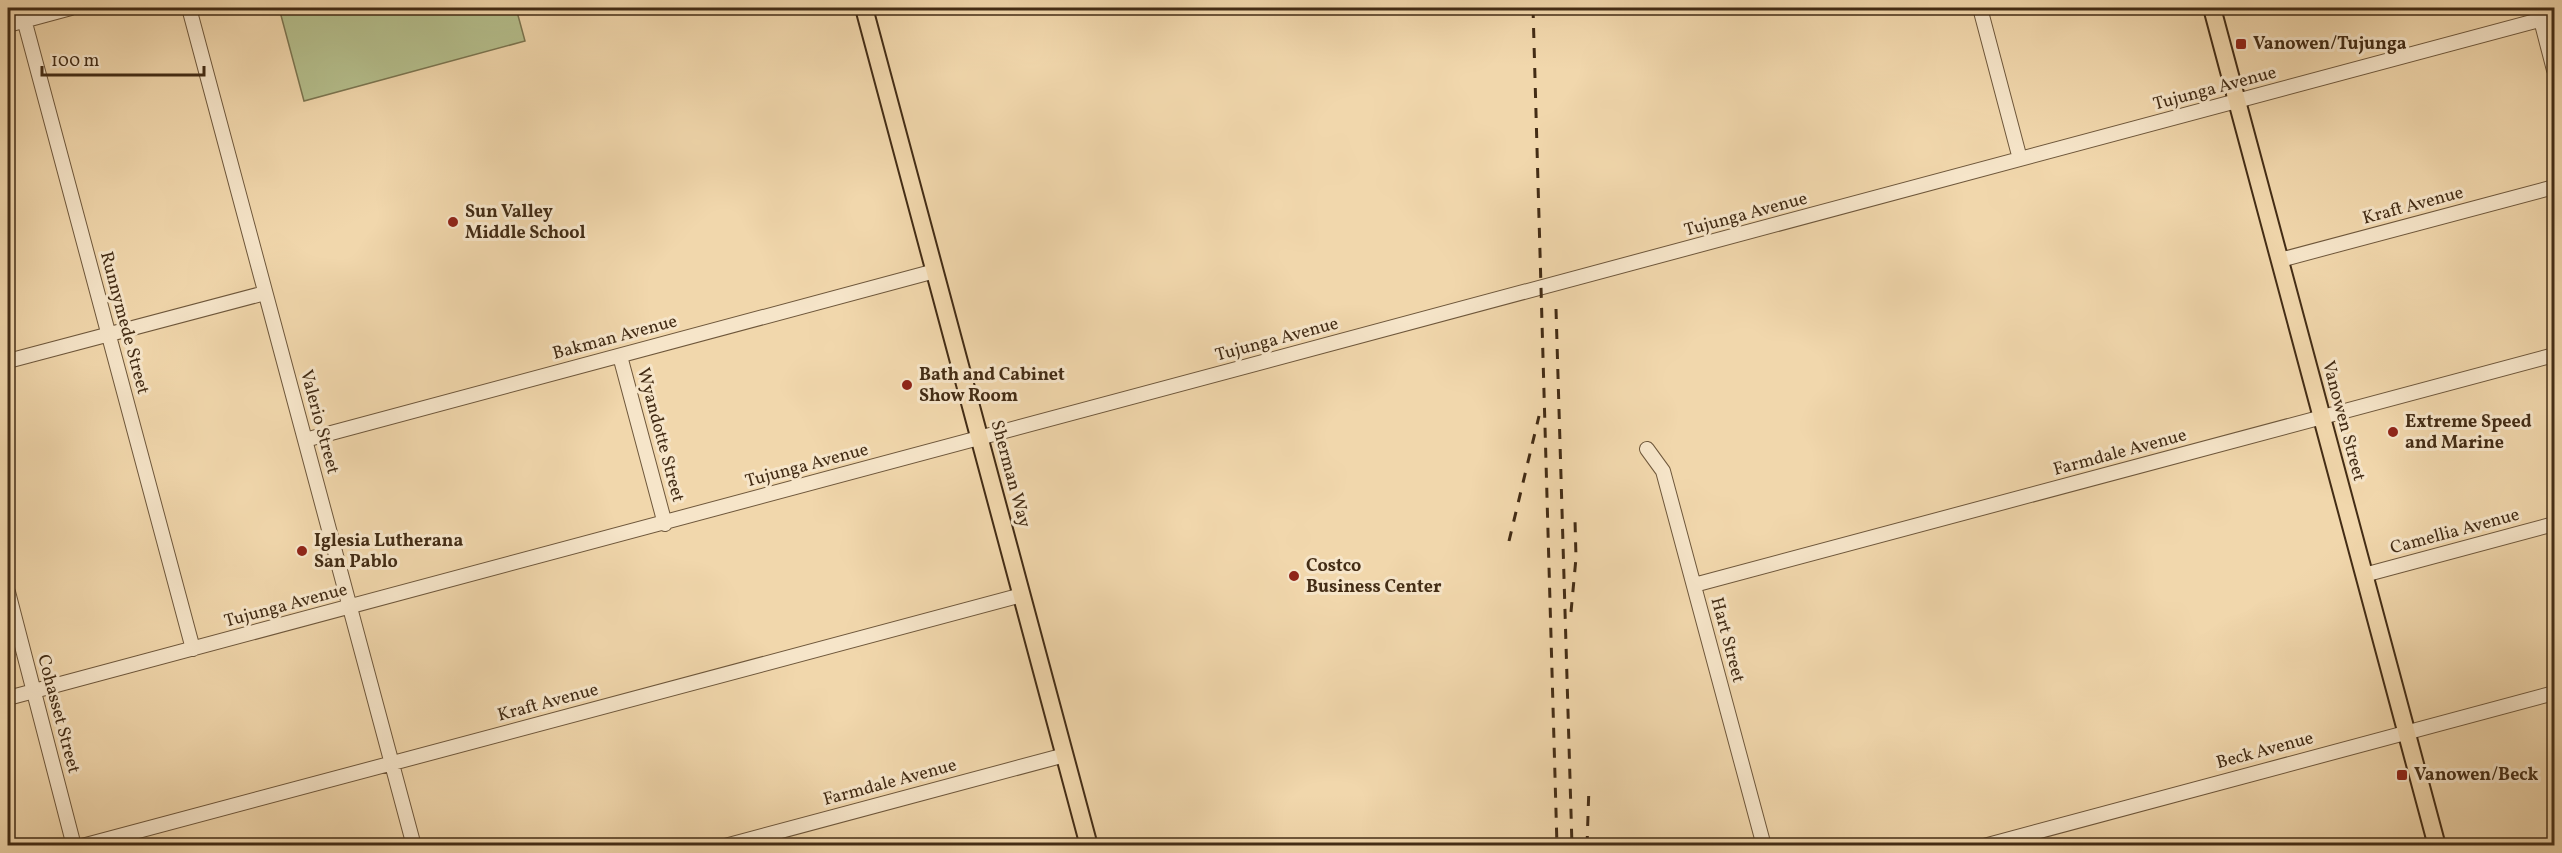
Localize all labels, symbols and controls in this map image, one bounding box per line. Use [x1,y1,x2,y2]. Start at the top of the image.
place label: Vanowen/Tujunga [2253,32,2407,57]
marker: Vanowen/Tujunga [2234,37,2248,51]
scale bar [42,39,204,77]
text: 100 m [51,49,100,74]
street label: Tujunga Avenue [2151,61,2279,117]
street label: Kraft Avenue [2360,181,2466,231]
street label: Tujunga Avenue [1682,187,1810,243]
place label: Sun Valley Middle School [465,200,586,246]
marker: Sun Valley Middle School [446,215,460,229]
street label: Runnymede Street [93,249,155,397]
street label: Bakman Avenue [550,309,680,367]
street label: Tujunga Avenue [1213,312,1341,368]
street label: Vanowen Street [2315,358,2371,484]
place label: Bath and Cabinet Show Room [919,363,1065,409]
street label: Wyandotte Street [630,365,690,505]
street label: Valerio Street [293,367,345,477]
marker: Bath and Cabinet Show Room [900,378,914,392]
place label: Extreme Speed and Marine [2405,410,2532,456]
street label: Sherman Way [984,417,1036,531]
street label: Farmdale Avenue [2051,423,2189,483]
marker: Extreme Speed and Marine [2386,425,2400,439]
street label: Tujunga Avenue [743,438,871,494]
street label: Camellia Avenue [2388,503,2522,561]
place label: Iglesia Lutherana San Pablo [314,529,463,575]
marker: Iglesia Lutherana San Pablo [295,544,309,558]
place label: Costco Business Center [1306,554,1442,600]
marker: Costco Business Center [1287,569,1301,583]
street label: Tujunga Avenue [222,578,350,634]
street label: Hart Street [1704,595,1750,685]
street label: Cohasset Street [30,652,86,776]
street label: Kraft Avenue [495,678,601,728]
street label: Beck Avenue [2214,726,2316,776]
street label: Farmdale Avenue [821,753,959,813]
place label: Vanowen/Beck [2414,763,2539,788]
marker: Vanowen/Beck [2395,768,2409,782]

